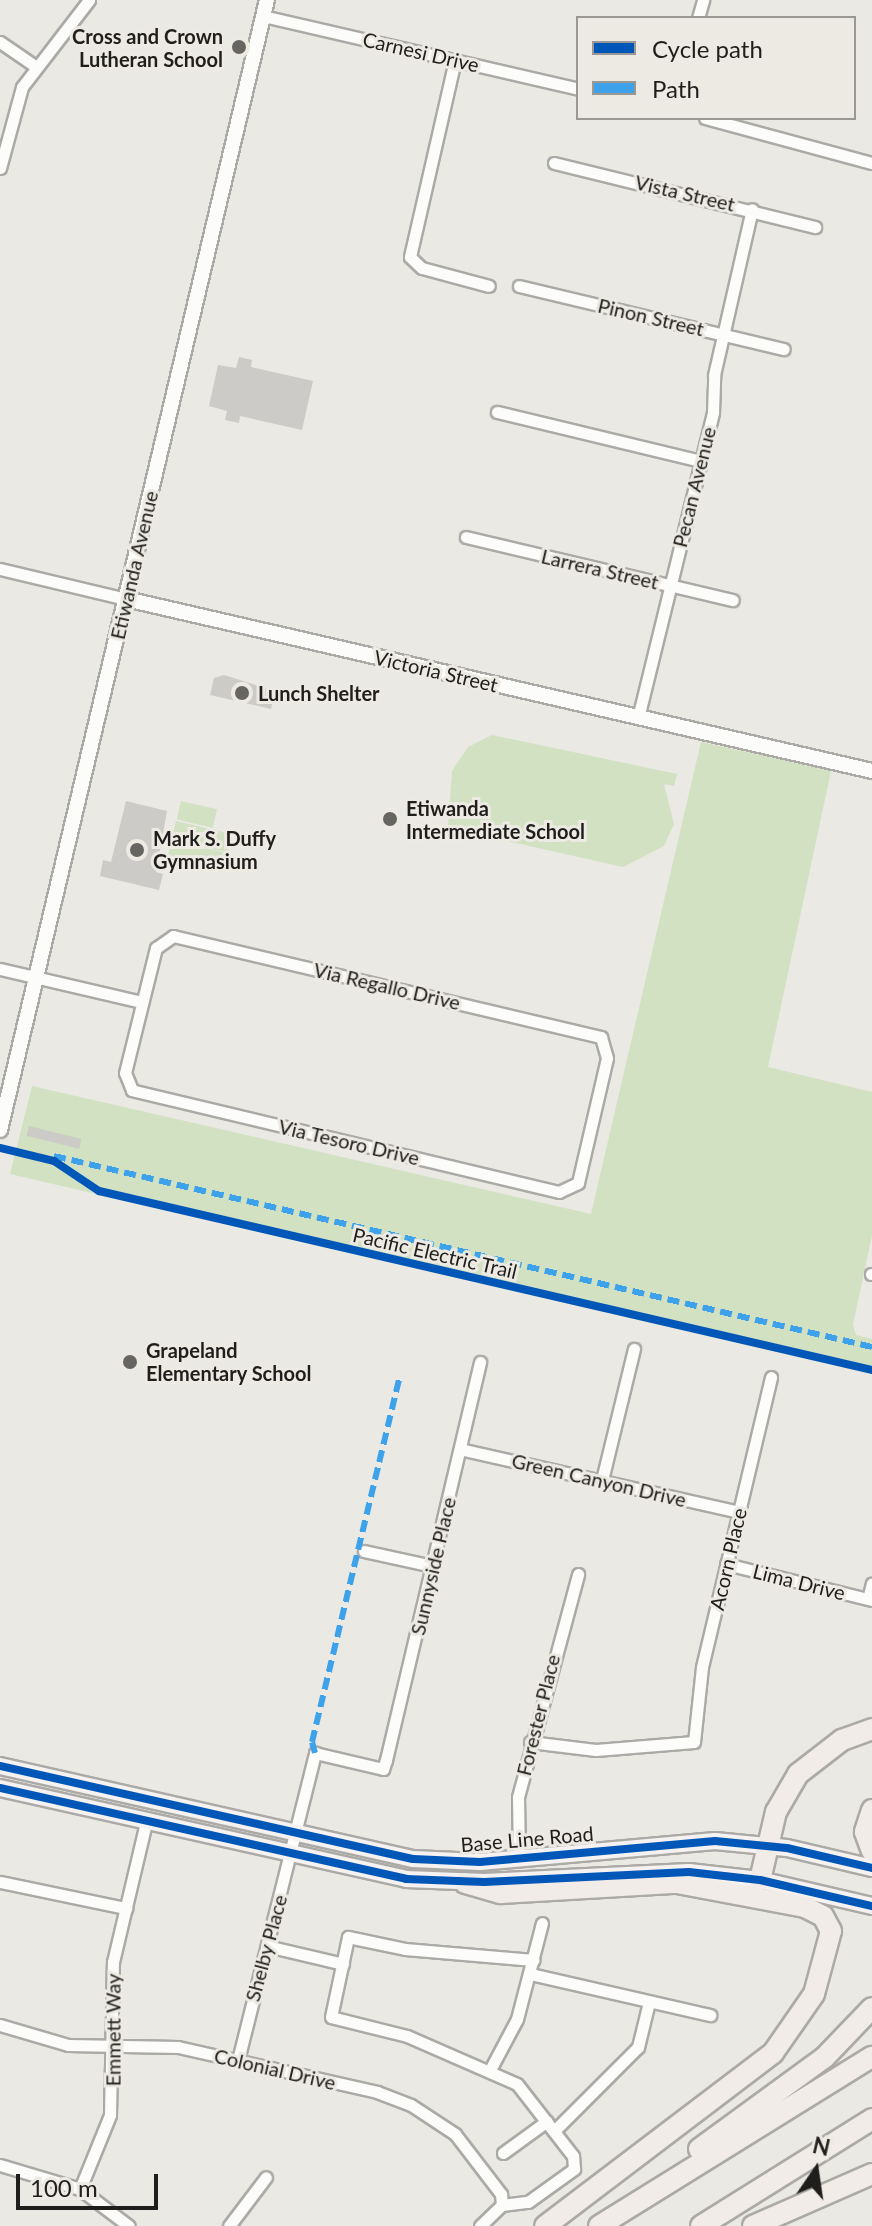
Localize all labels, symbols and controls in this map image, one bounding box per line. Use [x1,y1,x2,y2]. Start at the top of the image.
legend [576,16,856,120]
place label: Cross and Crown Lutheran School [72,24,223,71]
street label: Carnesi Drive [361,27,481,77]
text: Cycle path [652,34,763,63]
marker: Cross and Crown Lutheran School [230,38,248,56]
text: Path [652,74,700,103]
street label: Vista Street [633,170,737,216]
street label: Pinon Street [596,293,706,341]
street label: Pecan Avenue [667,424,721,550]
street label: Etiwanda Avenue [105,488,163,642]
street label: Larrera Street [539,544,661,594]
street label: Victoria Street [372,645,500,697]
place label: Lunch Shelter [258,681,380,705]
marker: Lunch Shelter [233,684,251,702]
place label: Etiwanda Intermediate School [406,796,585,843]
marker: Etiwanda Intermediate School [381,810,399,828]
place label: Mark S. Duffy Gymnasium [153,826,276,873]
marker: Mark S. Duffy Gymnasium [128,841,146,859]
street label: Via Regallo Drive [311,957,463,1015]
street label: Via Tesoro Drive [276,1114,422,1170]
street label: Pacific Electric Trail [350,1222,520,1284]
place label: Grapeland Elementary School [146,1338,312,1385]
marker: Grapeland Elementary School [121,1353,139,1371]
street label: Green Canyon Drive [509,1448,689,1512]
street label: Sunnyside Place [405,1495,461,1637]
street label: Acorn Place [705,1506,751,1612]
street label: Lima Drive [750,1559,848,1605]
street label: Forester Place [511,1652,565,1778]
street label: Base Line Road [460,1821,594,1857]
street label: Shelby Place [240,1892,292,2004]
street label: Emmett Way [101,1973,125,2087]
street label: Colonial Drive [212,2043,338,2095]
north arrow [776,2130,856,2210]
text: N [810,2131,833,2161]
scale bar [20,2158,162,2208]
text: 100 m [30,2173,98,2202]

